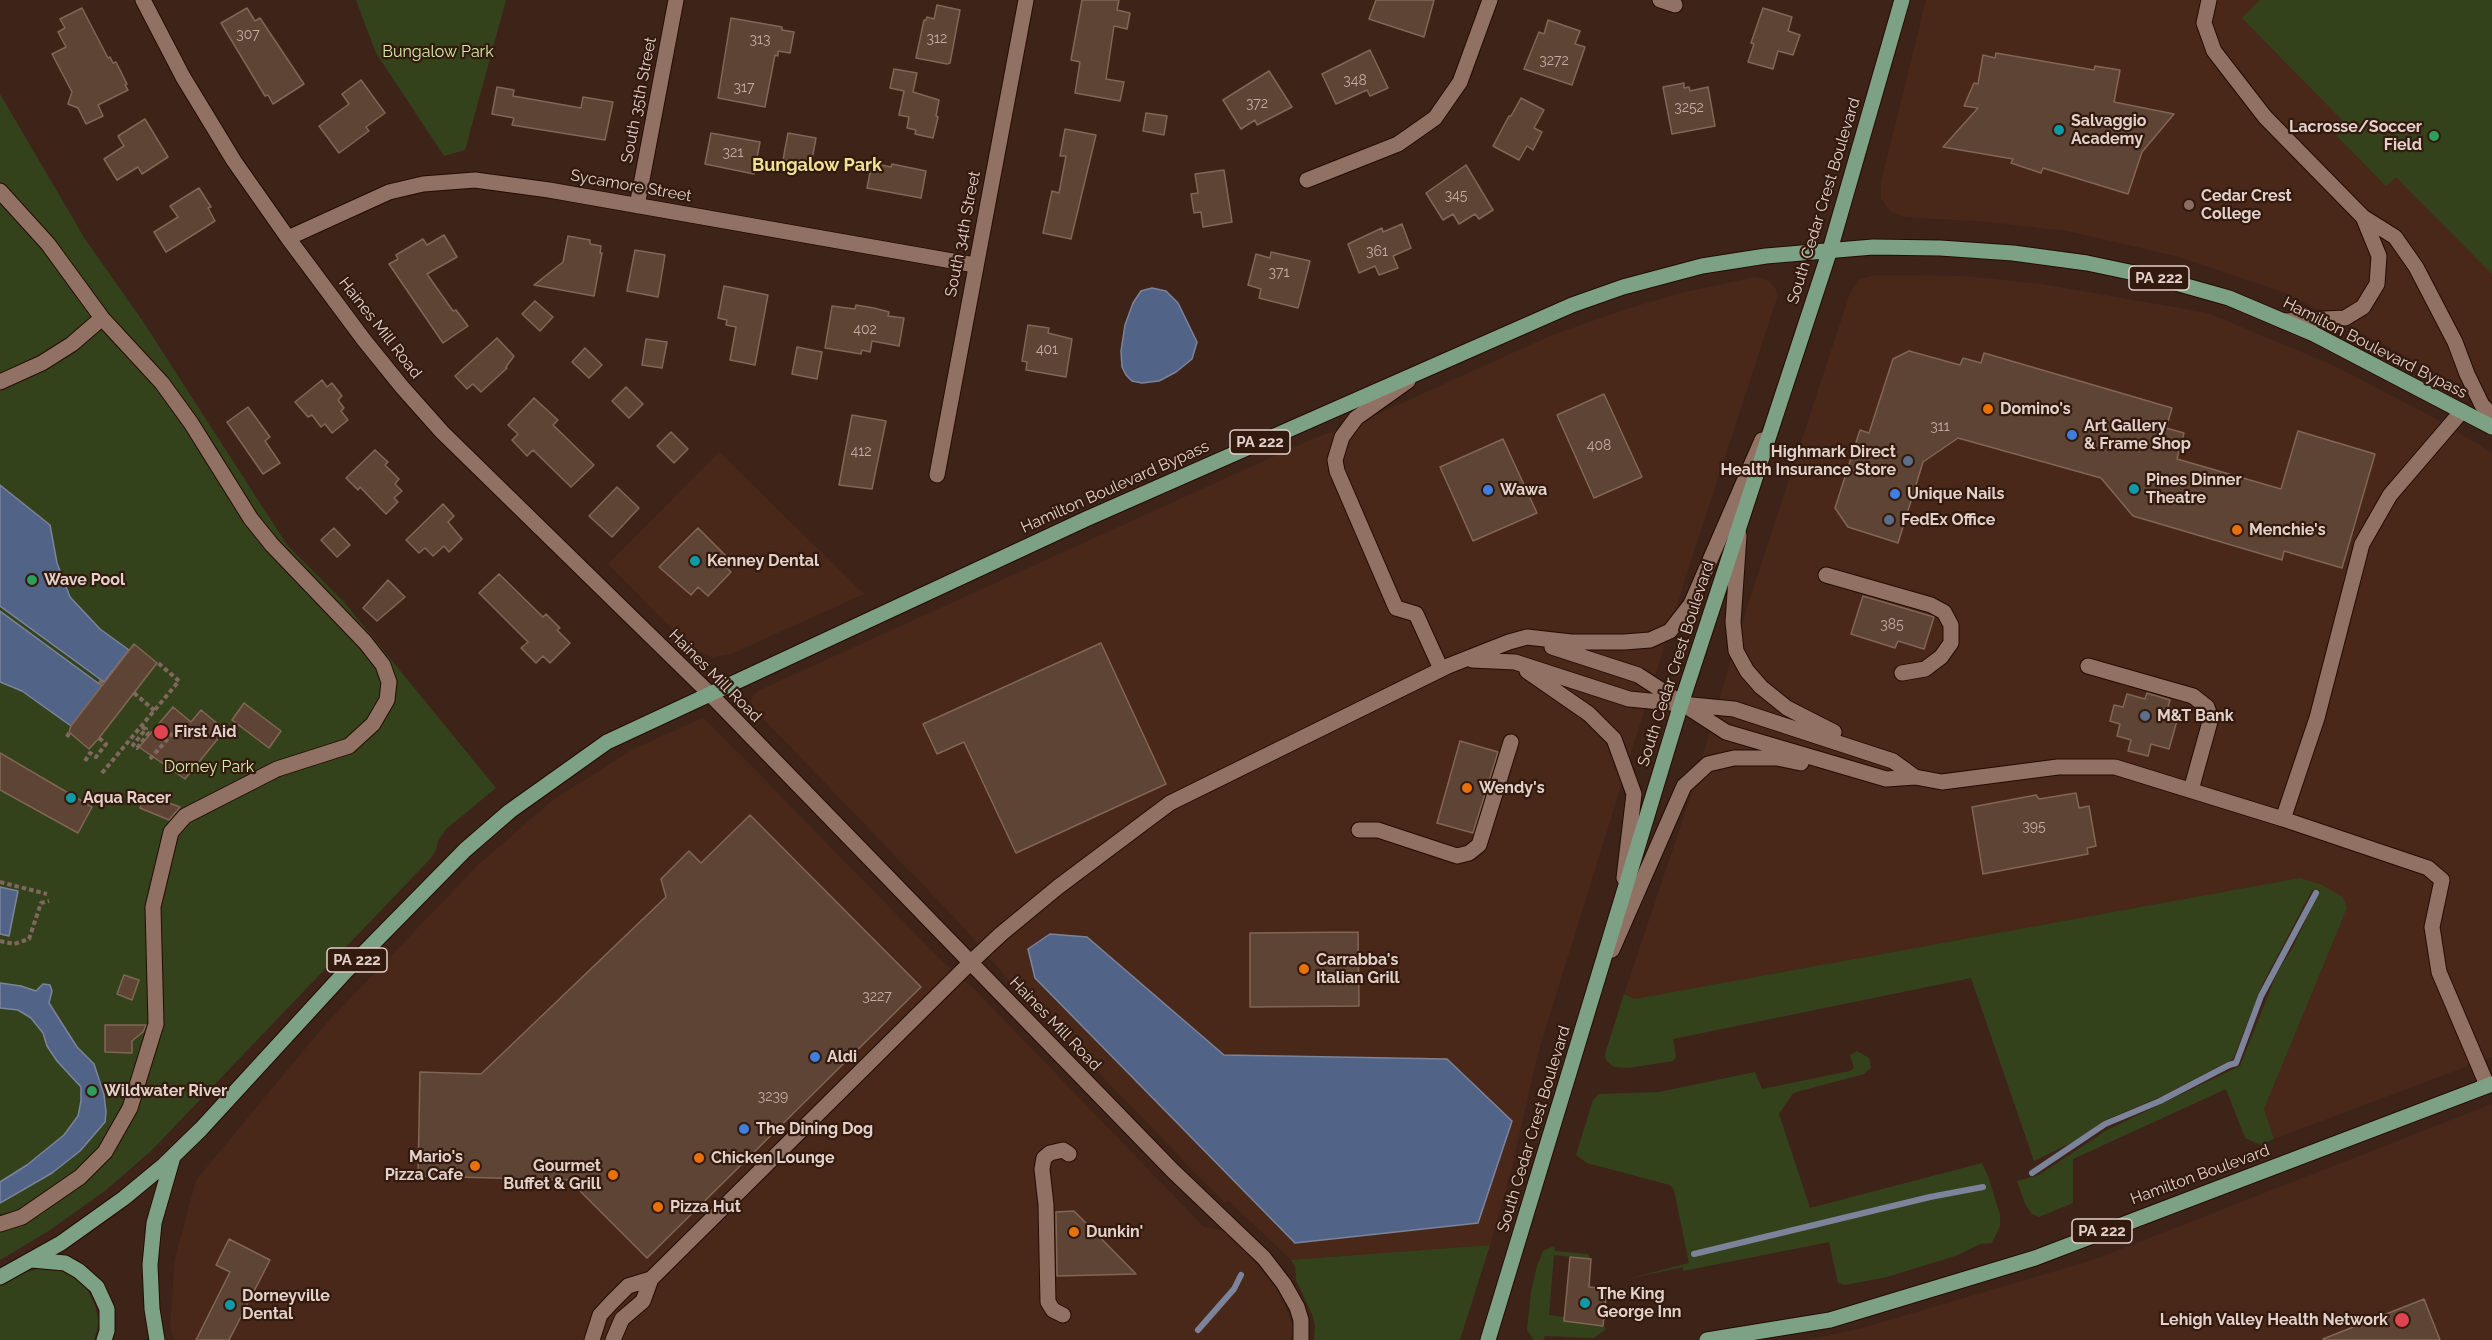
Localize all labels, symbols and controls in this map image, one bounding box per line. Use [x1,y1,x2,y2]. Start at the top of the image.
house number: 307 [236,27,260,43]
house number: 312 [927,31,947,47]
house number: 313 [750,32,770,48]
street label: South 35th Street [617,35,661,165]
park label: Bungalow Park [382,42,494,62]
house number: 3272 [1539,53,1569,69]
house number: 348 [1343,73,1367,89]
house number: 317 [734,80,754,96]
house number: 372 [1246,96,1268,112]
street label: South Cedar Crest Boulevard [1783,96,1865,306]
house number: 3252 [1674,100,1704,116]
place label: Salvaggio Academy [2071,111,2146,149]
place label: Lacrosse/Soccer Field [2289,117,2422,155]
marker: Salvaggio Academy [2052,123,2066,137]
marker: Lacrosse/Soccer Field [2427,129,2441,143]
house number: 321 [723,145,743,161]
district label: Bungalow Park [752,155,882,177]
street label: Sycamore Street [569,166,693,206]
street label: South 34th Street [941,169,985,299]
place label: Cedar Crest College [2201,186,2292,224]
house number: 345 [1445,188,1467,204]
marker: Cedar Crest College [2182,198,2196,212]
house number: 361 [1366,244,1388,260]
house number: 371 [1269,265,1289,281]
road number: PA 222 [2129,266,2189,290]
street label: Haines Mill Road [335,274,425,382]
street label: Hamilton Boulevard Bypass [2280,293,2470,403]
house number: 402 [853,322,877,338]
house number: 401 [1036,342,1058,358]
place label: Domino's [2000,399,2071,419]
marker: Domino's [1981,402,1995,416]
place label: Art Gallery & Frame Shop [2084,416,2191,454]
house number: 311 [1930,419,1950,435]
marker: Art Gallery & Frame Shop [2065,428,2079,442]
road number: PA 222 [1230,430,1290,454]
street label: Hamilton Boulevard Bypass [1018,437,1212,537]
house number: 408 [1587,438,1611,454]
place label: Highmark Direct Health Insurance Store [1720,442,1896,480]
house number: 412 [851,444,871,460]
marker: Highmark Direct Health Insurance Store [1901,454,1915,468]
place label: Pines Dinner Theatre [2146,470,2242,508]
place label: Wawa [1500,480,1547,500]
marker: Pines Dinner Theatre [2127,482,2141,496]
marker: Wawa [1481,483,1495,497]
place label: Unique Nails [1907,484,2004,504]
marker: Unique Nails [1888,487,1902,501]
place label: FedEx Office [1901,510,1995,530]
marker: FedEx Office [1882,513,1896,527]
place label: Menchie's [2249,520,2326,540]
marker: Menchie's [2230,523,2244,537]
place label: Kenney Dental [707,551,819,571]
marker: Kenney Dental [688,554,702,568]
street label: South Cedar Crest Boulevard [1634,559,1718,769]
place label: Wave Pool [44,570,125,590]
marker: Wave Pool [25,573,39,587]
house number: 385 [1880,617,1904,633]
street label: Haines Mill Road [665,626,765,726]
place label: M&T Bank [2157,706,2234,726]
marker: M&T Bank [2138,709,2152,723]
place label: First Aid [174,722,236,742]
marker: First Aid [152,723,170,741]
park label: Dorney Park [164,757,254,777]
place label: Wendy's [1479,778,1545,798]
marker: Wendy's [1460,781,1474,795]
place label: Aqua Racer [83,788,171,808]
marker: Aqua Racer [64,791,78,805]
house number: 395 [2022,819,2046,835]
road number: PA 222 [327,948,387,972]
place label: Carrabba's Italian Grill [1316,950,1400,988]
marker: Carrabba's Italian Grill [1297,962,1311,976]
street label: Haines Mill Road [1005,973,1105,1075]
house number: 3227 [862,989,892,1005]
street label: South Cedar Crest Boulevard [1493,1024,1575,1234]
place label: Aldi [827,1047,857,1067]
marker: Aldi [808,1050,822,1064]
place label: Wildwater River [104,1081,227,1101]
marker: Wildwater River [85,1084,99,1098]
house number: 3239 [758,1089,788,1105]
place label: The Dining Dog [756,1119,873,1139]
marker: The Dining Dog [737,1122,751,1136]
street label: Hamilton Boulevard [2128,1141,2272,1209]
place label: Mario's Pizza Cafe [385,1147,463,1185]
place label: Chicken Lounge [711,1148,835,1168]
marker: Chicken Lounge [692,1151,706,1165]
place label: Gourmet Buffet & Grill [503,1156,601,1194]
marker: Mario's Pizza Cafe [468,1159,482,1173]
marker: Gourmet Buffet & Grill [606,1168,620,1182]
place label: Pizza Hut [670,1197,741,1217]
marker: Pizza Hut [651,1200,665,1214]
road number: PA 222 [2072,1219,2132,1243]
place label: Dunkin' [1086,1222,1143,1242]
marker: Dunkin' [1067,1225,1081,1239]
place label: The King George Inn [1597,1284,1681,1322]
place label: Dorneyville Dental [242,1286,330,1324]
marker: The King George Inn [1578,1296,1592,1310]
marker: Dorneyville Dental [223,1298,237,1312]
place label: Lehigh Valley Health Network [2160,1310,2388,1330]
marker: Lehigh Valley Health Network [2393,1311,2411,1329]

